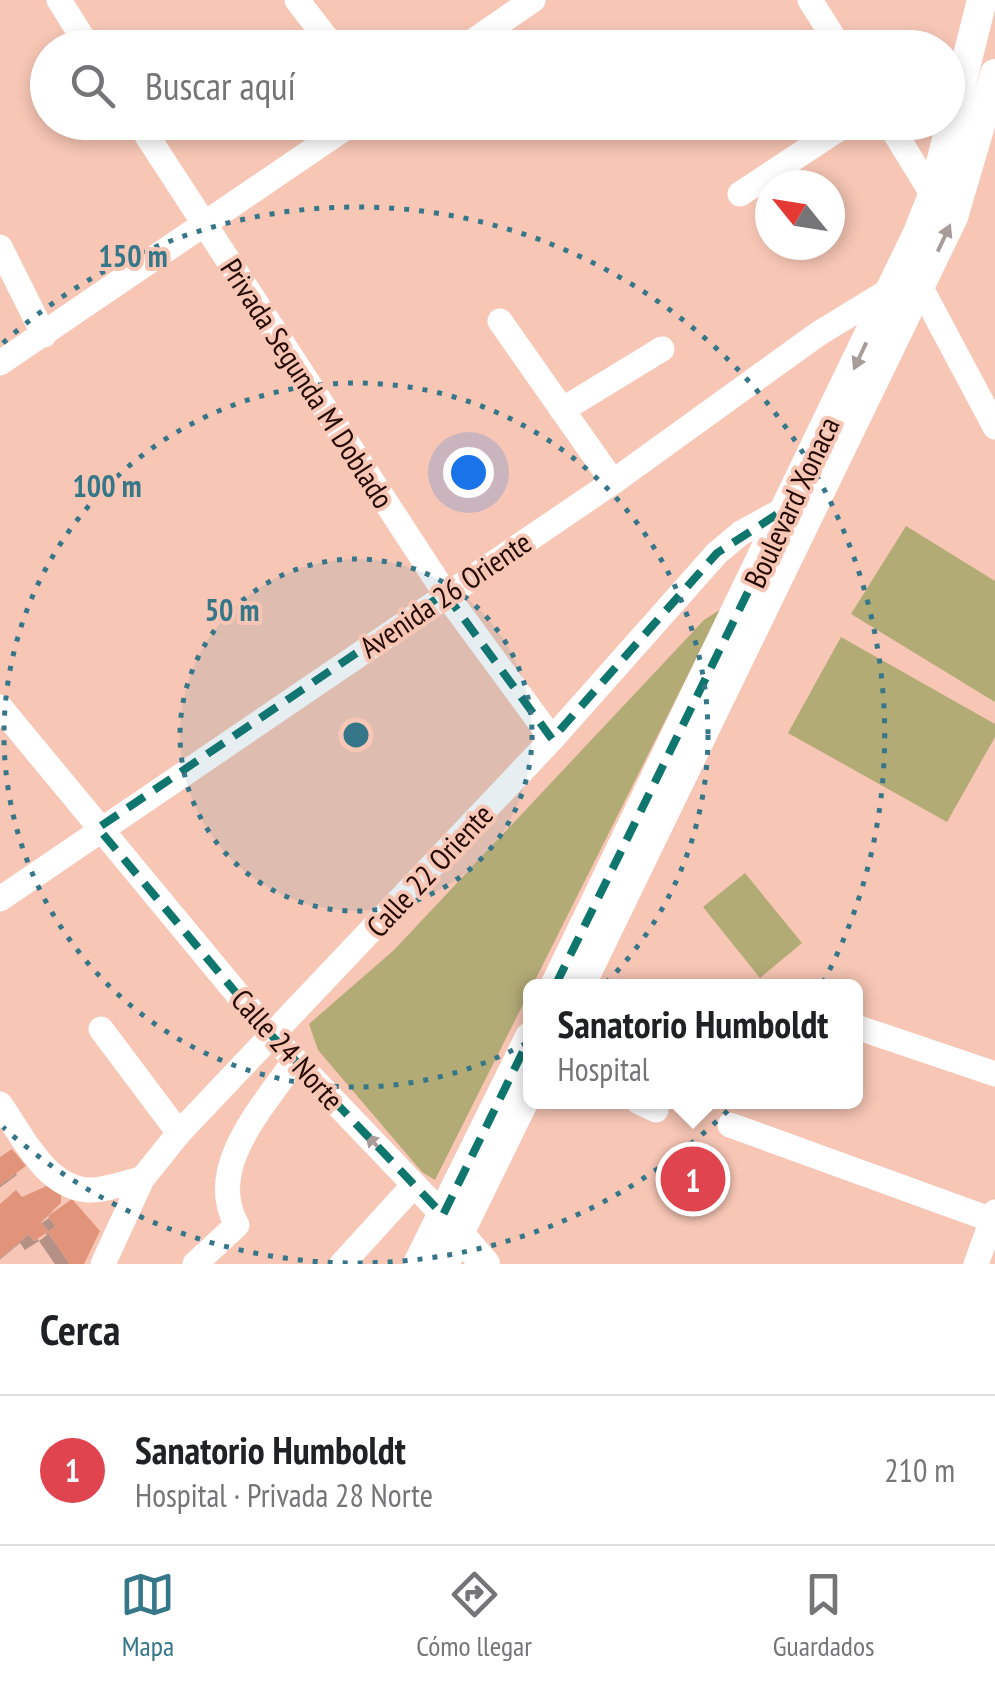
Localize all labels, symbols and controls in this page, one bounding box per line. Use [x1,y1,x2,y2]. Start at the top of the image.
search box [30,30,965,140]
icon: search [65,58,120,113]
text: Buscar aquí [145,61,296,110]
north arrow [755,170,845,260]
one-way arrow [936,223,952,253]
text: 150 m [98,236,168,275]
street label: Privada Segunda M Doblado [213,251,403,515]
one-way arrow [852,341,868,370]
street label: Boulevard Xonaca [734,410,848,594]
your location [443,447,494,498]
text: 100 m [72,466,142,505]
street label: Avenida 26 Oriente [352,522,538,666]
text: 50 m [205,590,259,629]
centre of rings [338,717,374,753]
street label: Calle 22 Oriente [357,795,501,945]
popup [523,979,863,1109]
street label: Calle 24 Norte [223,980,353,1118]
text: Sanatorio Humboldt [558,999,828,1048]
text: Hospital [558,1048,649,1090]
one-way arrow [365,1133,388,1157]
pin: 1 [660,1142,726,1216]
text: Cerca [40,1302,120,1357]
text: Sanatorio Humboldt [135,1425,406,1474]
text: 1 [65,1449,80,1491]
text: 210 m [884,1449,955,1491]
text: Hospital · Privada 28 Norte [135,1474,433,1516]
tab: Mapa [120,1567,175,1664]
tab: Cómo llegar [416,1567,532,1664]
tab: Guardados [773,1567,875,1664]

